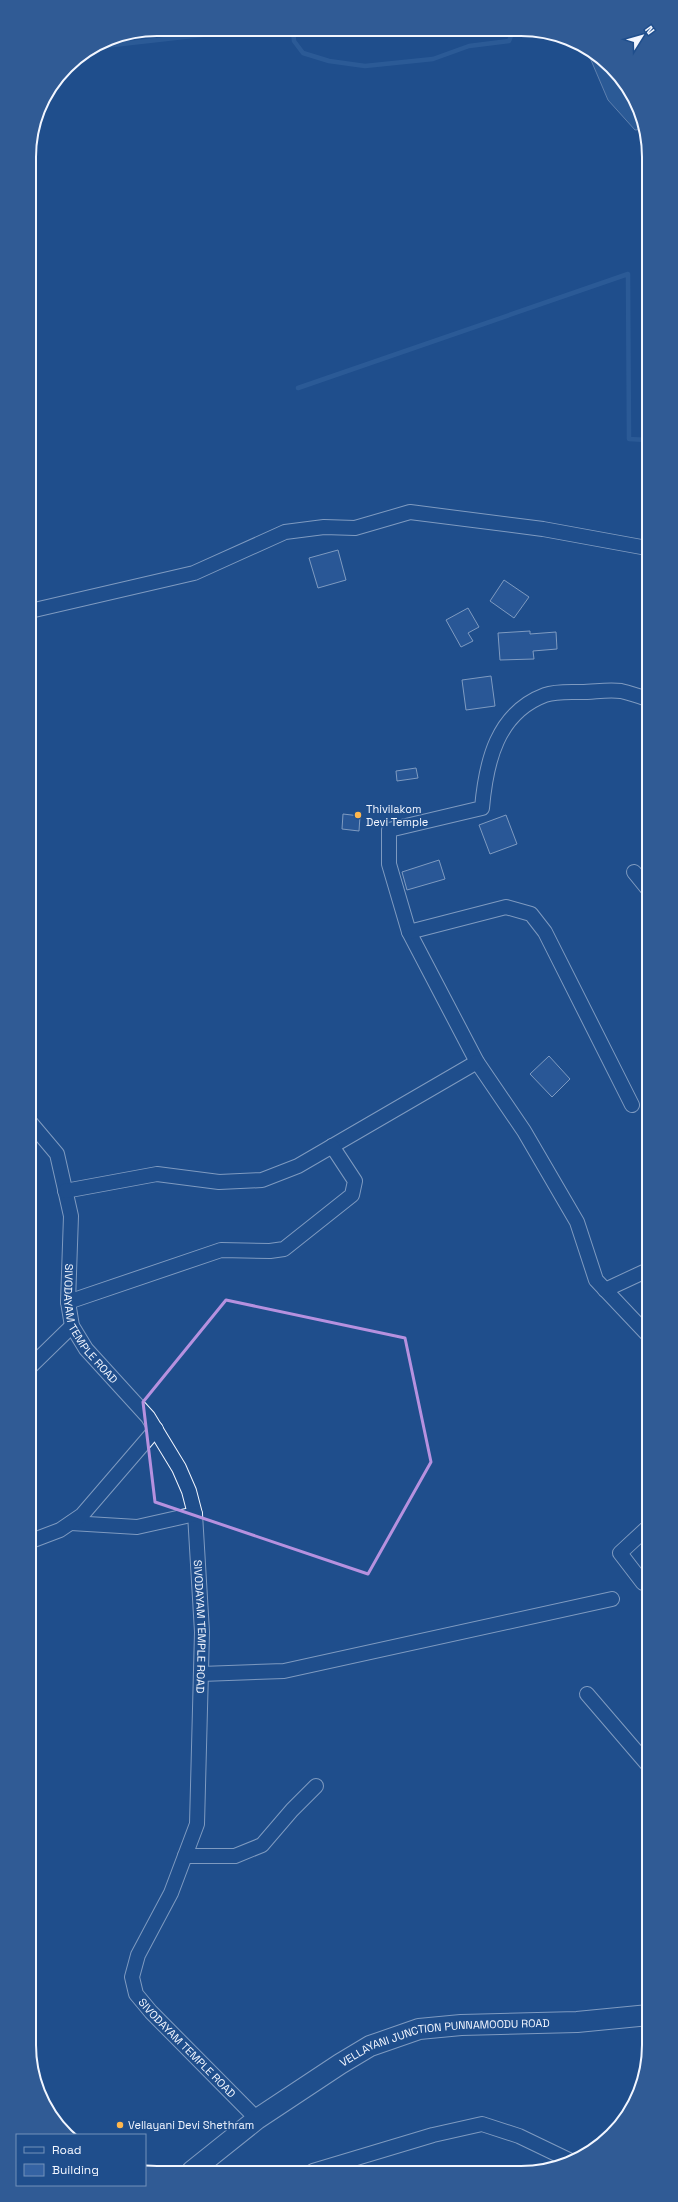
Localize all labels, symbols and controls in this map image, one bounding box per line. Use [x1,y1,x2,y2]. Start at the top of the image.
north arrow [622,16,662,56]
text: N [642,23,658,37]
place label: Thivilakom Devi Temple [366,802,428,829]
marker: Thivilakom Devi Temple [353,810,363,820]
street label: SIVODAYAM TEMPLE ROAD [61,1263,121,1386]
street label: SIVODAYAM TEMPLE ROAD [191,1559,209,1693]
street label: SIVODAYAM TEMPLE ROAD [135,1995,239,2100]
street label: VELLAYANI JUNCTION PUNNAMOODU ROAD [337,2016,550,2070]
place label: Vellayani Devi Shethram [128,2118,254,2132]
marker: Vellayani Devi Shethram [115,2120,125,2130]
legend [16,2134,146,2186]
text: Road [52,2142,81,2158]
text: Building [52,2162,99,2178]

